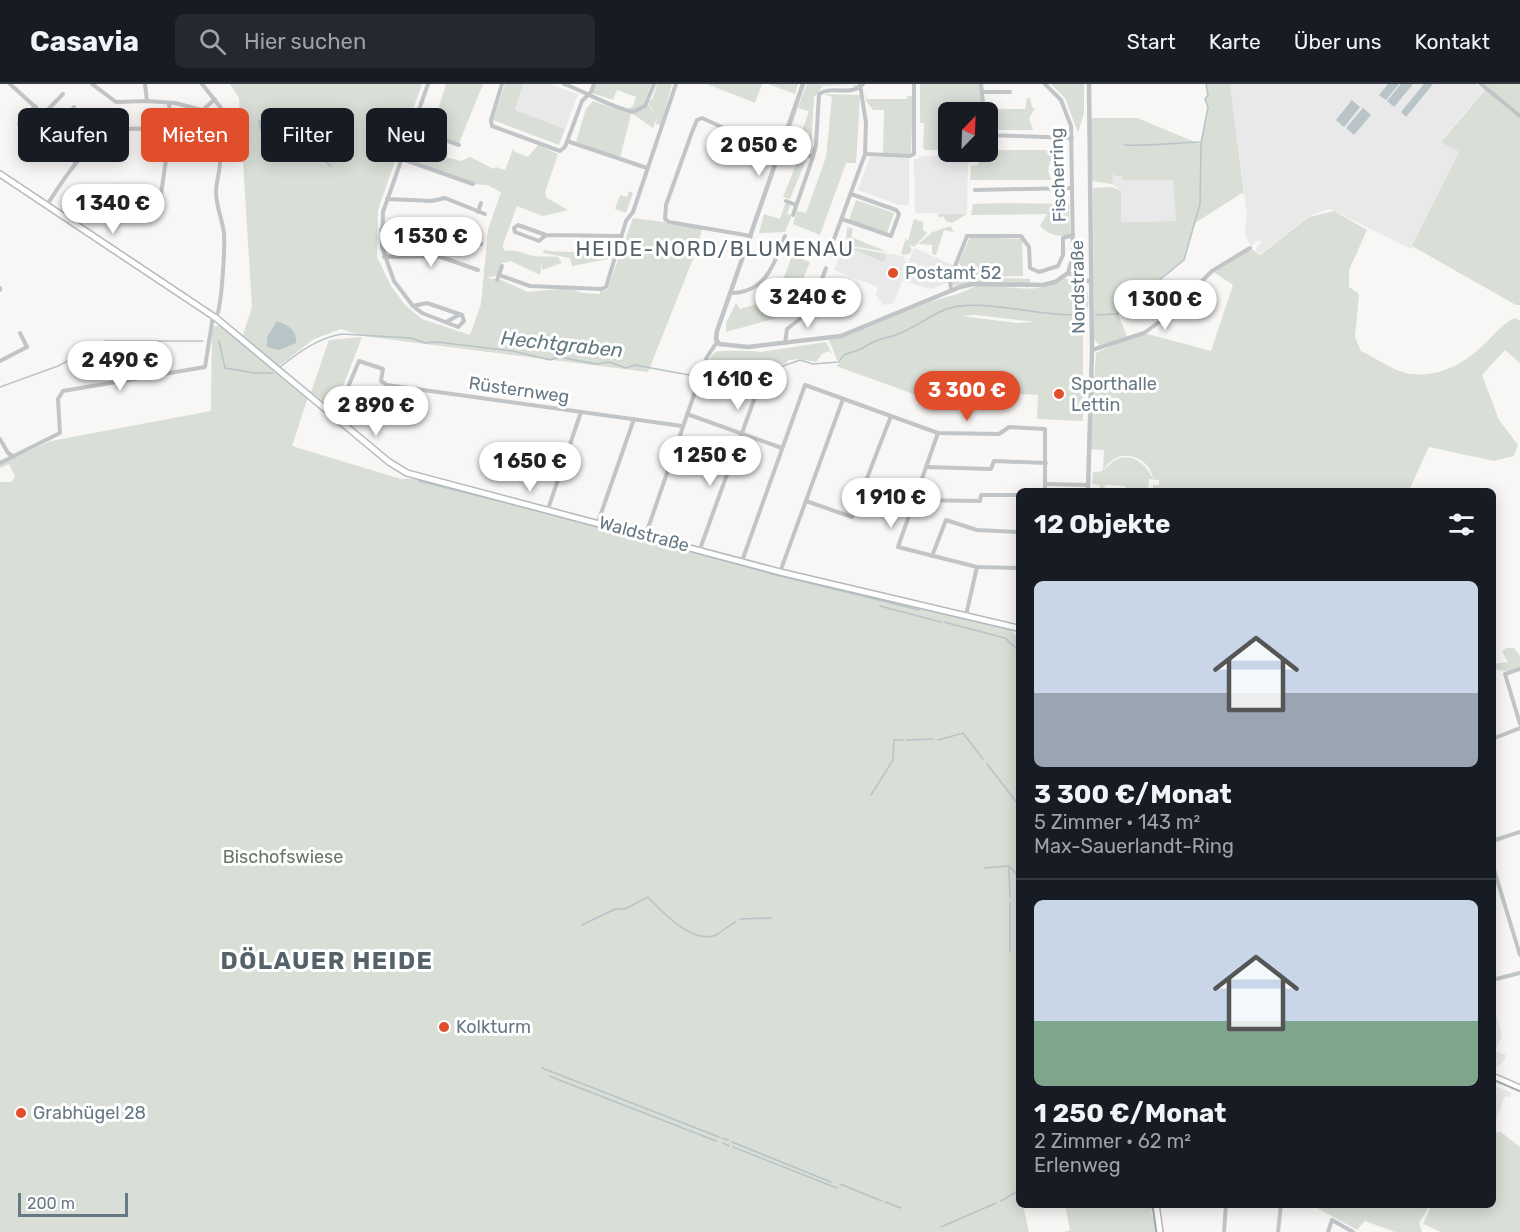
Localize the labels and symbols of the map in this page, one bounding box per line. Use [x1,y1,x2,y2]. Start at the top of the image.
north arrow [938,102,998,162]
pin: 2 050 € [704,126,814,177]
street label: Fischerring [1045,127,1071,223]
pin: 1 340 € [58,184,168,235]
pin: 1 530 € [376,217,486,268]
district label: HEIDE-NORD/BLUMENAU [576,236,855,261]
street label: Nordstraße [1066,240,1090,334]
place label: Postamt 52 [905,262,1001,284]
marker: Postamt 52 [886,266,900,280]
pin: 3 240 € [753,278,863,329]
pin: 1 300 € [1110,280,1220,331]
water label: Hechtgraben [500,326,624,362]
pin: 2 490 € [65,341,175,392]
pin: 1 610 € [683,360,793,411]
pin: 3 300 € [912,371,1022,422]
street label: Rüsternweg [467,372,571,408]
place label: Sporthalle Lettin [1071,373,1157,416]
pin: 2 890 € [321,386,431,437]
marker: Sporthalle Lettin [1052,387,1066,401]
pin: 1 250 € [655,436,765,487]
pin: 1 650 € [475,442,585,493]
pin: 1 910 € [836,478,946,529]
street label: Waldstraße [596,511,692,557]
park label: Bischofswiese [223,846,343,868]
district label: DÖLAUER HEIDE [221,947,433,975]
place label: Kolkturm [456,1016,531,1038]
marker: Kolkturm [437,1020,451,1034]
place label: Grabhügel 28 [33,1102,146,1124]
marker: Grabhügel 28 [14,1106,28,1120]
scale bar [18,1190,128,1218]

